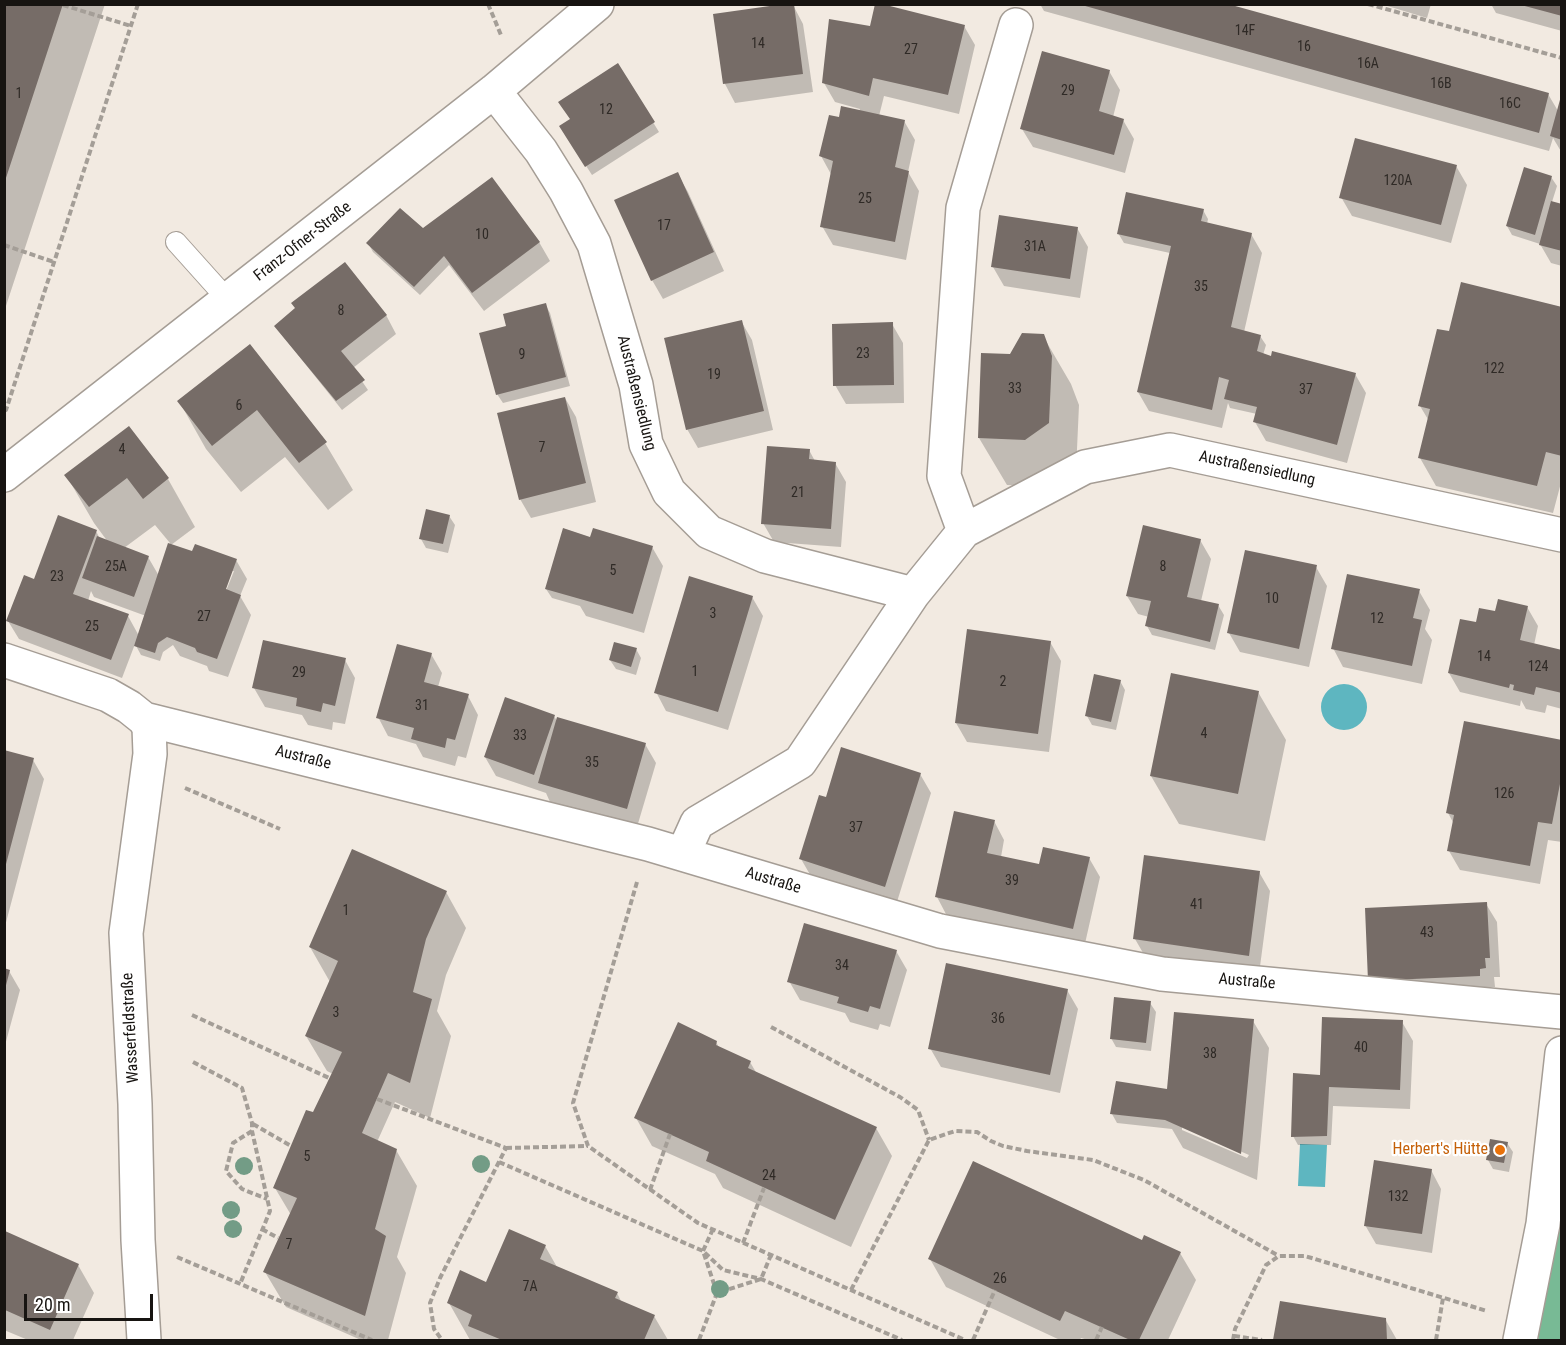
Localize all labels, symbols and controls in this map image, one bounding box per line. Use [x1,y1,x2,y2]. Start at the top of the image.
house number: 14F [1235,23,1255,39]
house number: 14 [751,36,765,52]
house number: 16 [1297,39,1311,55]
house number: 27 [904,42,918,58]
house number: 16A [1357,56,1379,72]
house number: 16B [1430,76,1452,92]
house number: 29 [1061,83,1075,99]
house number: 1 [16,86,22,102]
house number: 16C [1499,96,1521,112]
house number: 12 [599,102,613,118]
house number: 120A [1384,173,1412,189]
house number: 25 [858,191,872,207]
street label: Franz-Ofner-Straße [250,198,356,286]
house number: 17 [657,218,671,234]
house number: 10 [475,227,489,243]
house number: 31A [1024,239,1046,255]
house number: 35 [1194,279,1208,295]
house number: 8 [338,303,344,319]
street label: Austraßensiedlung [612,333,660,453]
house number: 23 [856,346,870,362]
house number: 9 [519,347,525,363]
house number: 122 [1484,361,1504,377]
house number: 19 [707,367,721,383]
house number: 33 [1008,381,1022,397]
house number: 37 [1299,382,1313,398]
house number: 6 [236,398,242,414]
house number: 7 [539,440,545,456]
house number: 4 [119,442,125,458]
street label: Austraßensiedlung [1197,447,1317,491]
house number: 21 [791,485,805,501]
house number: 25A [105,559,127,575]
house number: 8 [1160,559,1166,575]
house number: 5 [610,563,616,579]
house number: 23 [50,569,64,585]
house number: 10 [1265,591,1279,607]
house number: 3 [710,606,716,622]
house number: 27 [197,609,211,625]
house number: 12 [1370,611,1384,627]
house number: 25 [85,619,99,635]
house number: 14 [1477,649,1491,665]
house number: 124 [1528,659,1548,675]
house number: 1 [692,664,698,680]
house number: 29 [292,665,306,681]
house number: 2 [1000,674,1006,690]
house number: 31 [415,698,429,714]
house number: 4 [1201,726,1207,742]
house number: 33 [513,728,527,744]
street label: Austraße [273,742,333,774]
house number: 35 [585,755,599,771]
house number: 126 [1494,786,1514,802]
house number: 37 [849,820,863,836]
street label: Austraße [743,863,803,899]
house number: 39 [1005,873,1019,889]
house number: 41 [1190,897,1204,913]
house number: 1 [343,903,349,919]
house number: 43 [1420,925,1434,941]
house number: 34 [835,958,849,974]
street label: Austraße [1218,970,1276,994]
street label: Wasserfeldstraße [119,972,143,1084]
house number: 3 [333,1005,339,1021]
house number: 36 [991,1011,1005,1027]
house number: 40 [1354,1040,1368,1056]
house number: 38 [1203,1046,1217,1062]
place label: Herbert's Hütte [1393,1140,1488,1160]
marker: Herbert's Hütte [1493,1143,1507,1157]
house number: 5 [304,1149,310,1165]
house number: 24 [762,1168,776,1184]
house number: 132 [1388,1189,1408,1205]
house number: 7 [286,1237,292,1253]
house number: 26 [993,1271,1007,1287]
house number: 7A [523,1279,537,1295]
scale bar [27,1282,156,1320]
text: 20 m [35,1294,70,1315]

